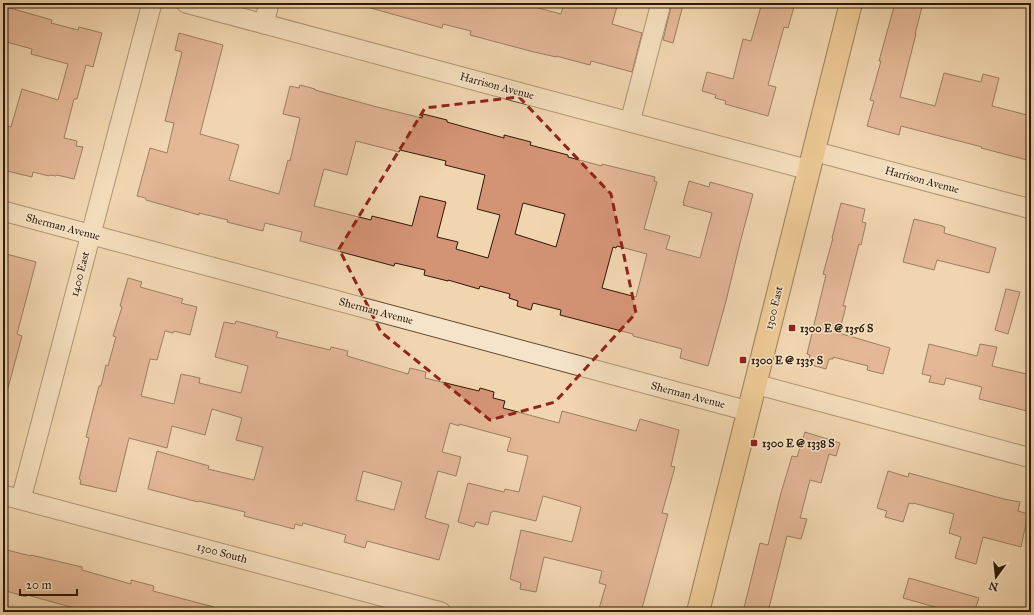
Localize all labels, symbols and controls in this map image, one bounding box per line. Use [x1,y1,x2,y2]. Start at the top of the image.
street label: Harrison Avenue [458,70,536,102]
street label: Harrison Avenue [883,164,961,196]
street label: Sherman Avenue [24,211,102,243]
street label: 1400 East [68,250,92,298]
street label: 1300 East [762,285,786,331]
street label: Sherman Avenue [337,295,415,327]
place label: 1300 E @ 1356 S [800,322,874,336]
marker: 1300 E @ 1356 S [787,323,797,333]
place label: 1300 E @ 1335 S [751,354,824,368]
marker: 1300 E @ 1335 S [738,355,748,365]
street label: Sherman Avenue [649,379,727,411]
place label: 1300 E @ 1338 S [762,437,835,451]
marker: 1300 E @ 1338 S [749,438,759,448]
street label: 1300 South [195,540,249,566]
north arrow [976,557,1016,597]
scale bar [20,571,77,597]
text: 20 m [26,578,52,592]
text: N [987,579,1000,594]

